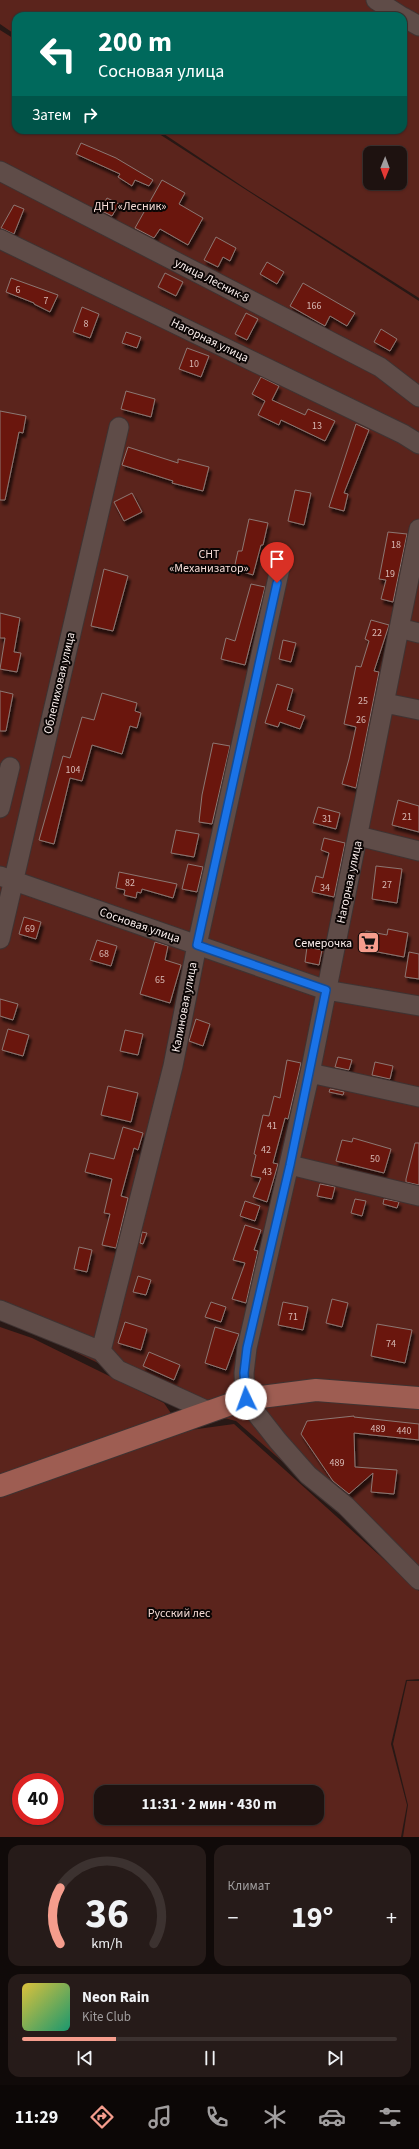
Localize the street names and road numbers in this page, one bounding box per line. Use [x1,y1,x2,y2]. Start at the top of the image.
street label: улица Лесник-8 [172,254,252,307]
street label: Нагорная улица [168,314,251,367]
street label: Облепиховая улица [40,631,79,736]
street label: Нагорная улица [332,839,367,925]
street label: Сосновая улица [97,904,182,947]
street label: Калиновая улица [167,961,202,1054]

